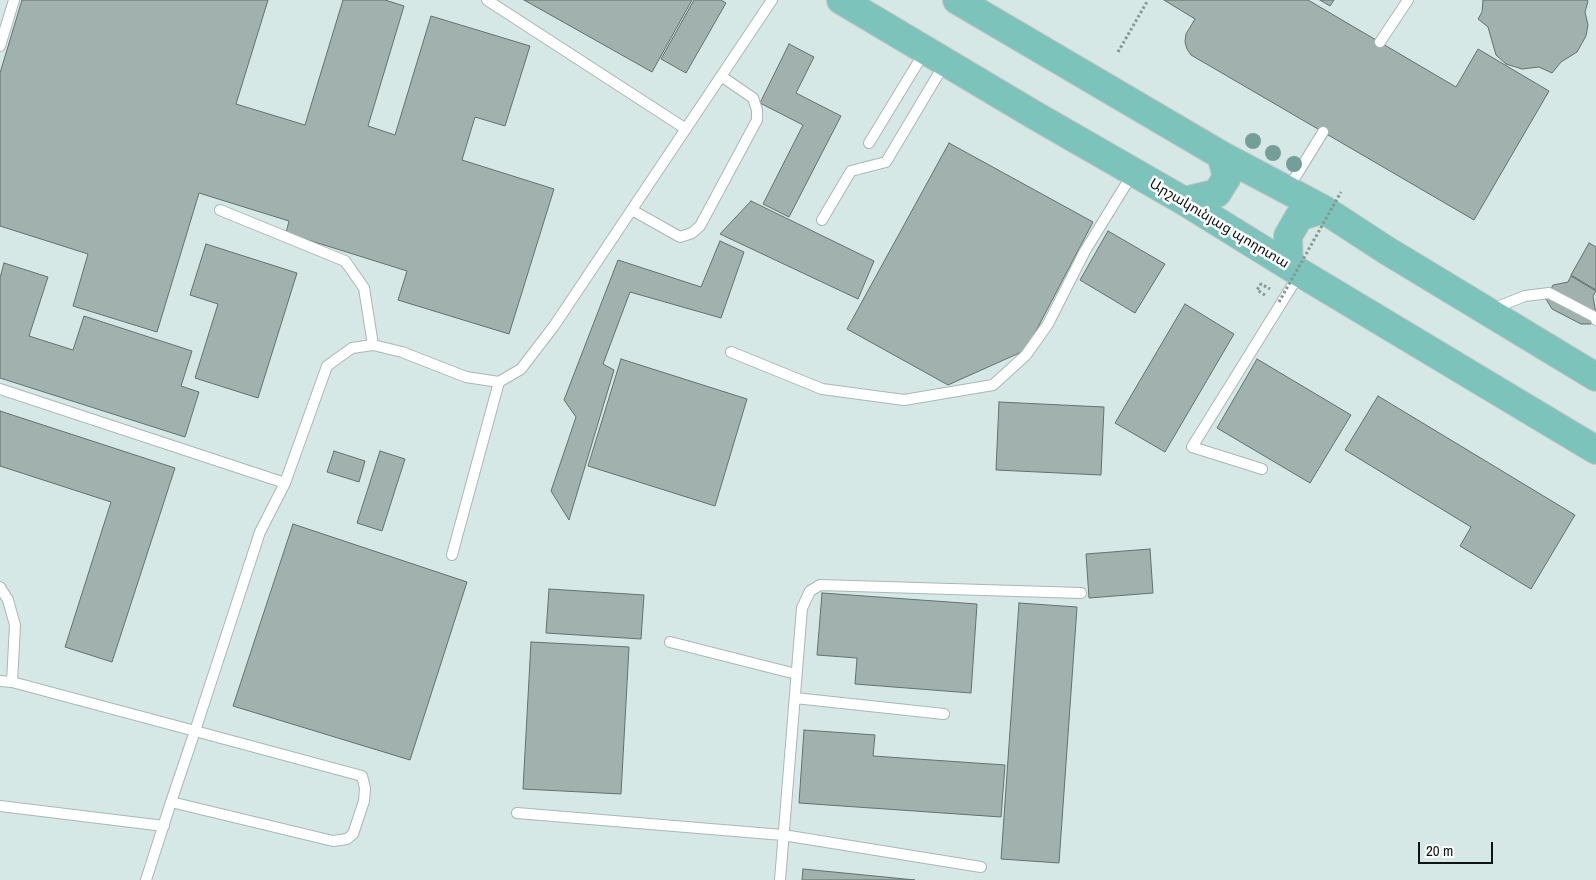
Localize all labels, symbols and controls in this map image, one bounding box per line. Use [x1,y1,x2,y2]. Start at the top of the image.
street label: Արշակունյաց պողոտա [1146,176,1292,272]
scale bar [1421,832,1496,864]
text: 20 m [1426,840,1453,861]

